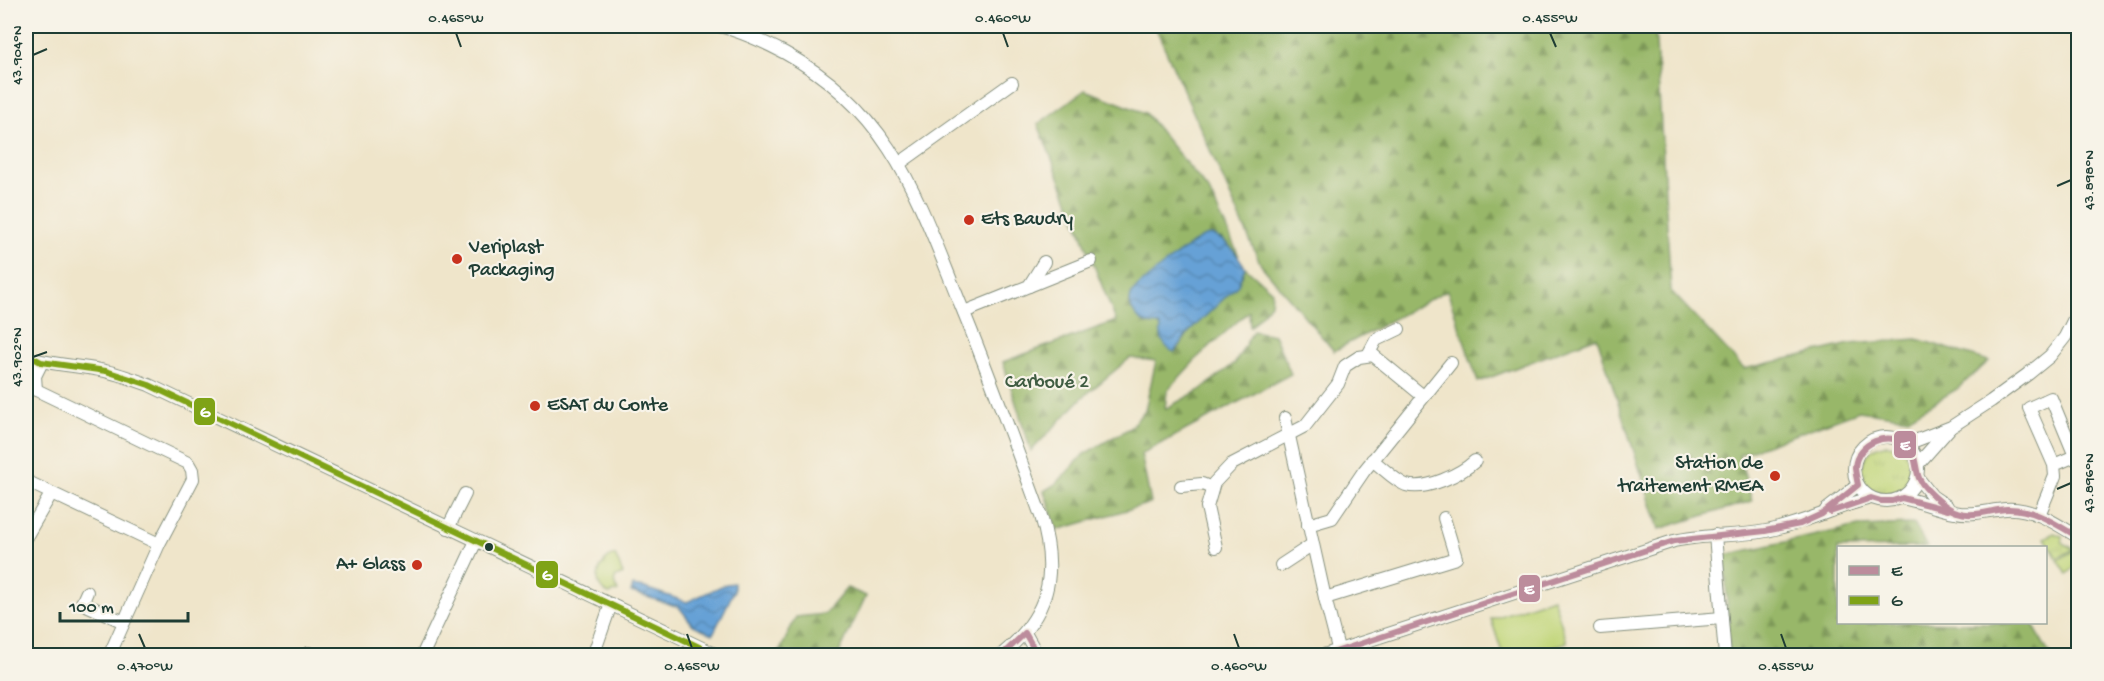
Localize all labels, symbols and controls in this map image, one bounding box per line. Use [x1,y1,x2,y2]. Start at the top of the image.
text: 0.465°W [428,10,484,28]
text: 0.460°W [975,10,1031,28]
text: 0.455°W [1522,10,1578,28]
text: 43.904°N [9,25,27,85]
text: 43.898°N [2081,150,2099,210]
place label: Ets Baudry [981,209,1073,232]
marker: Ets Baudry [962,213,976,227]
place label: Veriplast Packaging [468,237,555,283]
marker: Veriplast Packaging [450,252,464,266]
text: 43.902°N [9,327,27,387]
park label: Carboué 2 [1005,372,1089,395]
place label: ESAT du Conte [547,395,669,418]
line badge: G [193,397,216,426]
marker: ESAT du Conte [528,399,542,413]
text: G [200,405,211,424]
line badge: E [1893,430,1917,459]
text: E [1900,438,1911,457]
place label: Station de traitement RMEA [1616,453,1764,499]
text: 43.896°N [2081,453,2099,513]
marker: Station de traitement RMEA [1768,469,1782,483]
unlabelled marker [483,541,495,553]
legend [1837,546,2047,624]
place label: A+ Glass [336,554,406,577]
marker: A+ Glass [410,558,424,572]
line badge: G [535,560,559,589]
text: E [1891,562,1903,583]
text: G [542,568,553,587]
line badge: E [1518,574,1541,603]
text: E [1524,582,1535,601]
scale bar [60,585,188,623]
text: G [1891,592,1903,613]
text: 100 m [68,598,114,619]
text: 0.470°W [117,658,173,676]
text: 0.465°W [664,658,720,676]
text: 0.460°W [1211,658,1267,676]
text: 0.455°W [1758,658,1814,676]

